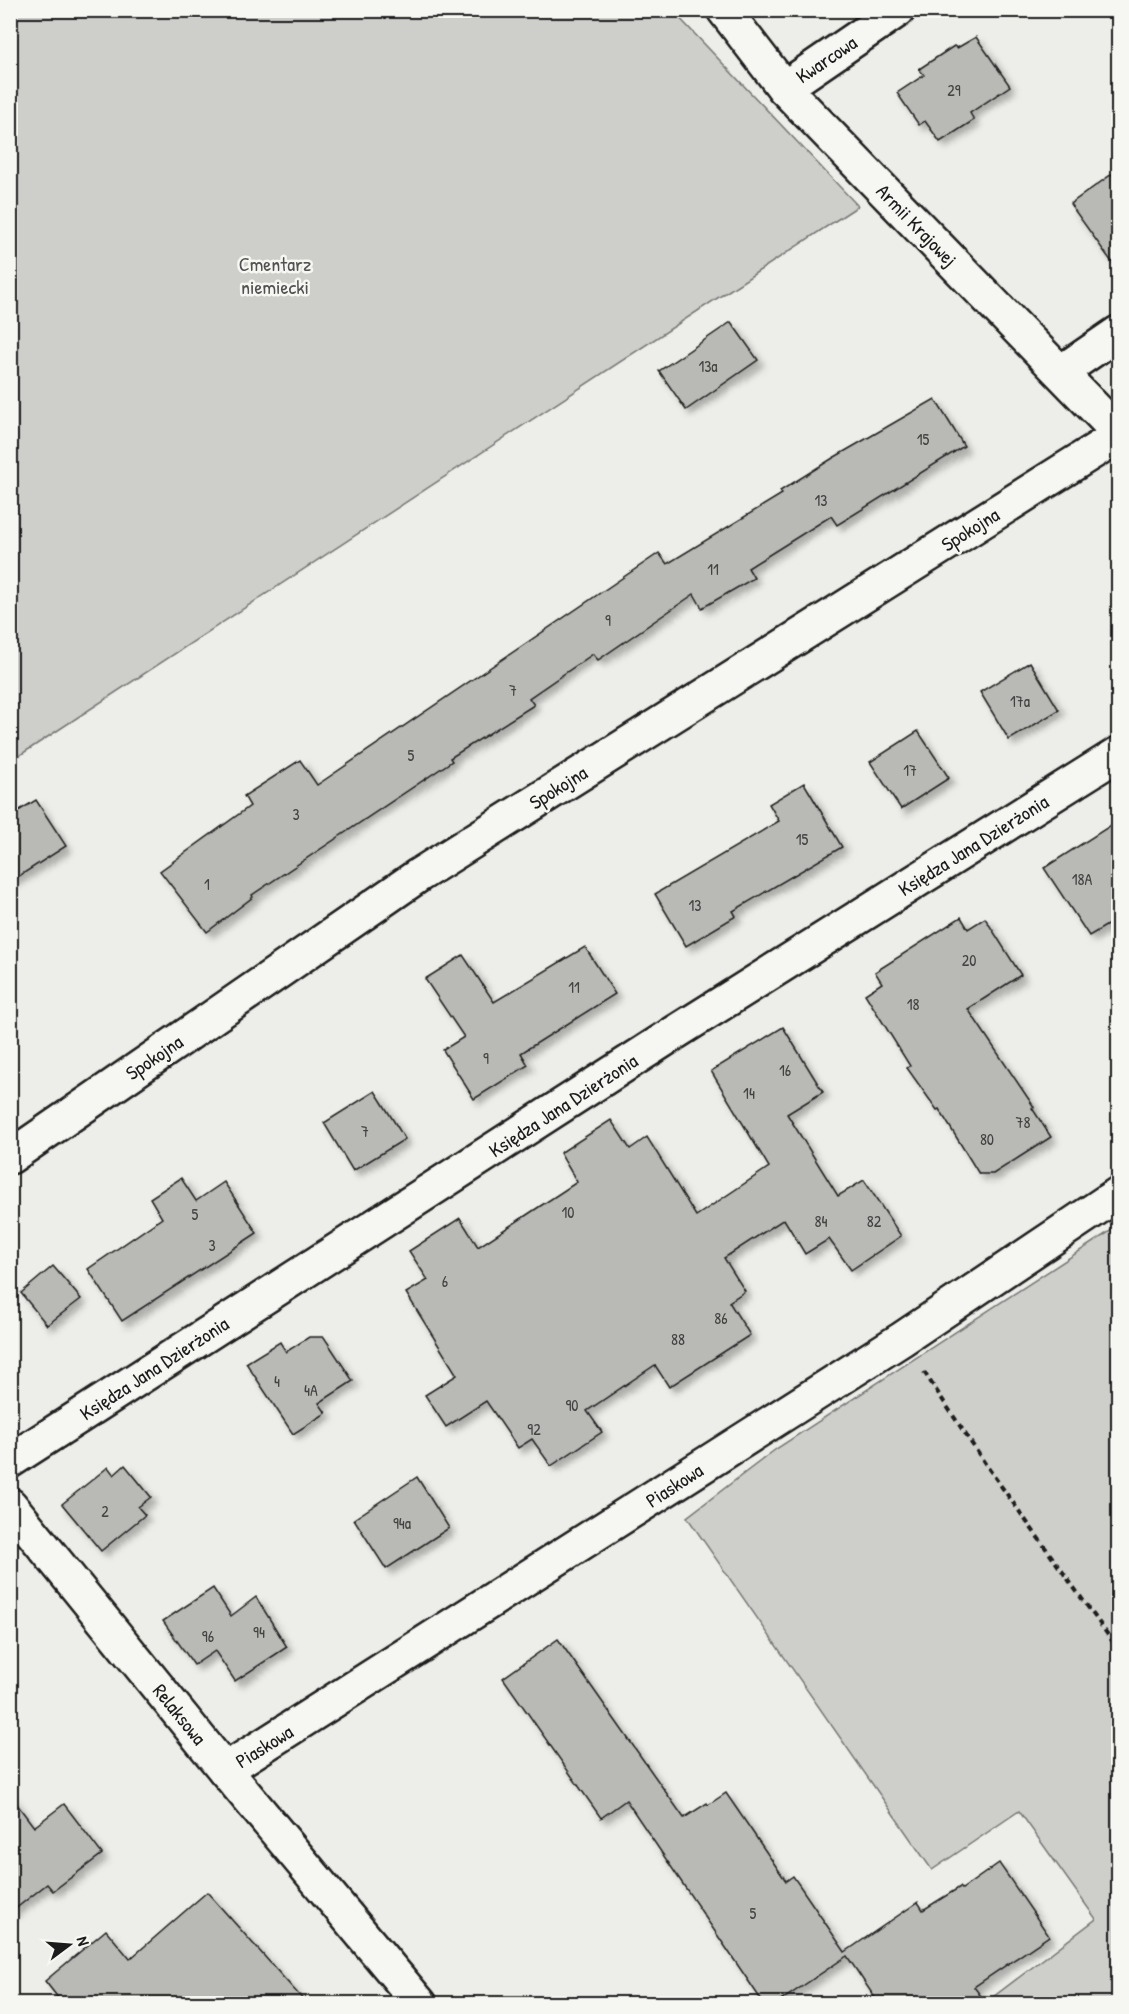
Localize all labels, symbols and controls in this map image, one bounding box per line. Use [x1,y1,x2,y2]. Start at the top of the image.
street label: Kwarcowa [790,29,862,89]
house number: 29 [947,79,961,101]
street label: Armii Krajowej [871,178,963,272]
park label: Cmentarz niemiecki [239,250,312,300]
house number: 13a [698,355,718,377]
house number: 15 [917,428,930,450]
house number: 13 [815,489,827,511]
street label: Spokojna [936,501,1004,557]
house number: 11 [707,558,719,580]
house number: 9 [605,609,611,631]
house number: 7 [509,679,517,701]
house number: 17a [1010,690,1030,712]
house number: 5 [408,744,415,766]
street label: Spokojna [524,759,592,815]
house number: 17 [903,759,917,781]
street label: Księdza Jana Dzierżonia [893,788,1053,902]
house number: 3 [292,803,300,825]
house number: 15 [796,828,809,850]
house number: 18A [1072,868,1092,890]
house number: 1 [204,873,210,895]
house number: 13 [689,894,701,916]
house number: 20 [962,949,976,971]
house number: 11 [568,976,580,998]
house number: 18 [907,993,919,1015]
street label: Spokojna [120,1028,188,1086]
house number: 9 [483,1047,489,1069]
street label: Księdza Jana Dzierżonia [483,1047,643,1163]
house number: 16 [779,1059,791,1081]
house number: 14 [743,1082,755,1104]
house number: 78 [1016,1111,1030,1133]
house number: 7 [361,1120,369,1142]
house number: 80 [980,1128,994,1150]
house number: 10 [562,1201,574,1223]
house number: 5 [192,1203,199,1225]
house number: 84 [815,1210,827,1232]
house number: 82 [867,1210,882,1232]
house number: 3 [208,1234,216,1256]
house number: 6 [442,1270,448,1292]
house number: 86 [714,1307,728,1329]
street label: Księdza Jana Dzierżonia [74,1310,234,1426]
house number: 88 [671,1328,685,1350]
house number: 4 [274,1370,280,1392]
house number: 4A [304,1379,318,1401]
house number: 90 [565,1394,579,1416]
house number: 92 [527,1418,541,1440]
street label: Piaskowa [640,1456,708,1514]
house number: 2 [101,1500,109,1522]
house number: 94a [393,1512,411,1534]
house number: 94 [253,1621,265,1643]
house number: 96 [202,1625,214,1647]
street label: Relaksowa [147,1678,213,1750]
street label: Piaskowa [230,1718,298,1774]
house number: 5 [750,1902,757,1924]
north arrow [39,1915,99,1975]
text: N [72,1934,95,1948]

